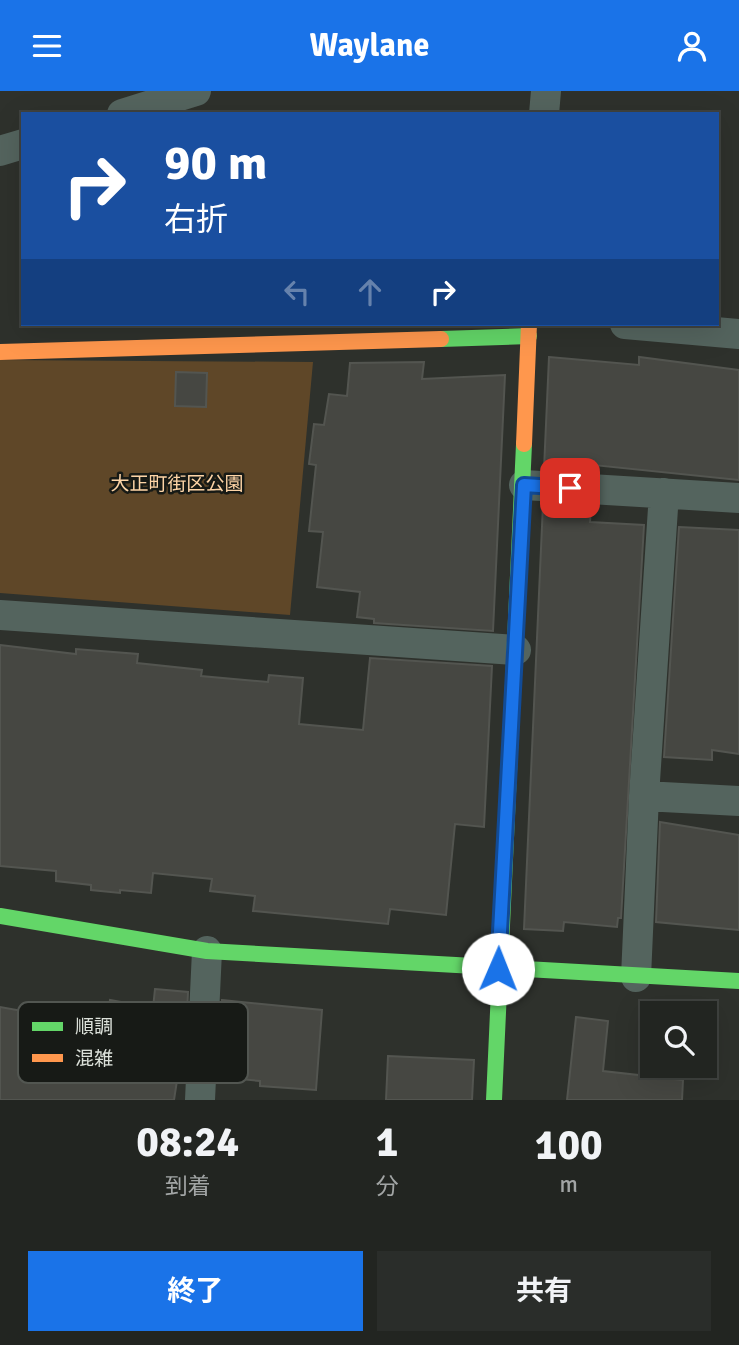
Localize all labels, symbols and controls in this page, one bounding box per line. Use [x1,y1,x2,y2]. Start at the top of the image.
text: Waylane [310,26,429,65]
icon: menu [28,27,66,65]
icon: person [673,27,711,65]
text: 90 m [164,133,267,193]
icon: right [49,140,140,231]
text: 右折 [164,200,228,239]
icon: left [278,273,316,311]
icon: ahead [351,273,389,311]
icon: right [424,273,462,311]
pin [540,458,600,518]
icon: arrive [551,469,589,507]
park label: 大正町街区公園 [110,472,244,496]
position arrow [461,932,535,1006]
map controls [640,1001,717,1078]
button: search [640,1001,717,1078]
legend [18,1002,248,1083]
text: 順調 [75,1015,113,1039]
text: 混雑 [75,1047,113,1071]
text: 08:24 [136,1117,239,1168]
text: 1 [376,1117,398,1168]
text: 100 [535,1120,603,1171]
text: m [560,1170,578,1199]
text: 到着 [165,1172,211,1201]
text: 分 [376,1172,399,1201]
button: 終了 [28,1251,363,1331]
button: 共有 [377,1251,711,1331]

